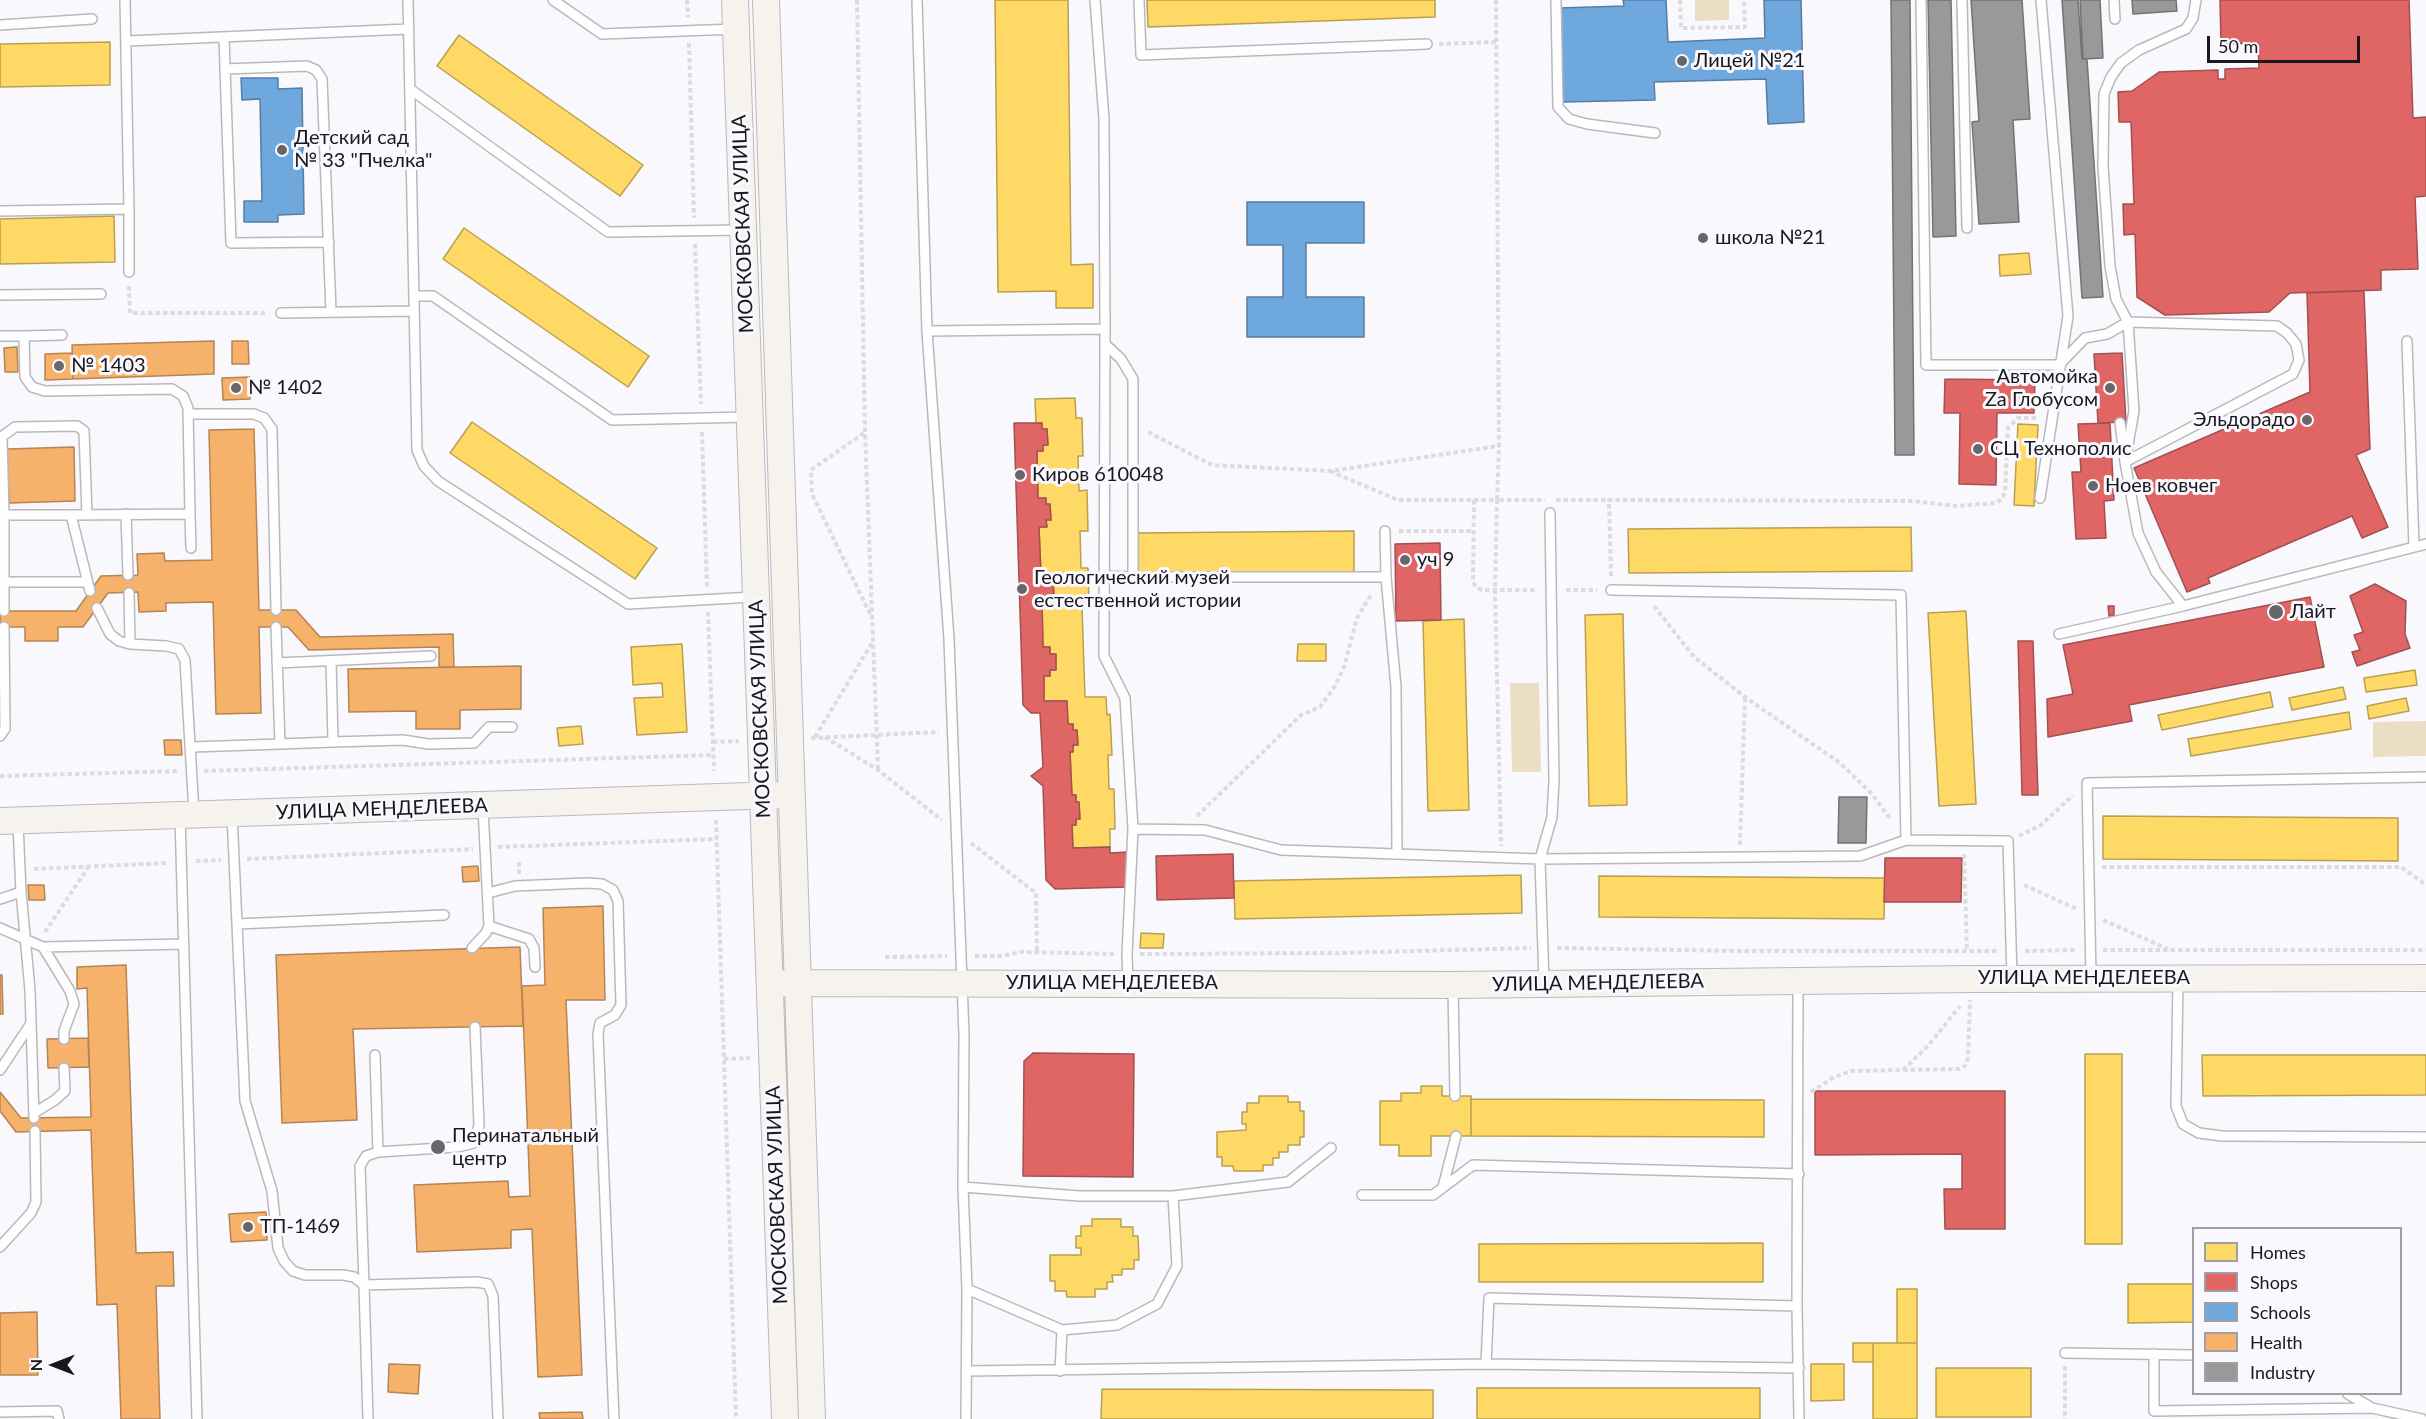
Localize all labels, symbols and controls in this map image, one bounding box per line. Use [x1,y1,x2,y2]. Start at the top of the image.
scale bar [2210,24,2363,62]
text: 50 m [2218,35,2258,57]
place label: Лицей №21 [1694,49,1805,73]
marker: Лицей №21 [1675,54,1689,68]
street label: МОСКОВСКАЯ УЛИЦА [727,114,759,334]
place label: Детский сад № 33 "Пчелка" [294,126,432,173]
marker: Детский сад № 33 "Пчелка" [275,143,289,157]
place label: школа №21 [1715,226,1826,250]
marker: школа №21 [1696,231,1710,245]
place label: № 1403 [71,354,146,378]
marker: № 1403 [52,359,66,373]
place label: Автомойка Za Глобусом [1985,365,2098,412]
place label: № 1402 [248,376,323,400]
marker: № 1402 [229,381,243,395]
marker: Автомойка Za Глобусом [2103,381,2117,395]
place label: Эльдорадо [2193,408,2295,432]
marker: Эльдорадо [2300,413,2314,427]
place label: СЦ Технополис [1990,437,2131,461]
marker: СЦ Технополис [1971,442,1985,456]
place label: Киров 610048 [1032,463,1164,487]
marker: Киров 610048 [1013,468,1027,482]
place label: Ноев ковчег [2105,474,2217,498]
marker: Ноев ковчег [2086,479,2100,493]
place label: уч 9 [1417,548,1454,572]
marker: уч 9 [1398,553,1412,567]
place label: Геологический музей естественной истории [1034,566,1241,613]
marker: Геологический музей естественной истории [1015,582,1029,596]
street label: МОСКОВСКАЯ УЛИЦА [744,599,776,819]
place label: Лайт [2290,600,2336,624]
marker: Лайт [2267,603,2285,621]
street label: УЛИЦА МЕНДЕЛЕЕВА [276,793,488,825]
street label: УЛИЦА МЕНДЕЛЕЕВА [1978,966,2190,990]
street label: УЛИЦА МЕНДЕЛЕЕВА [1492,969,1704,997]
street label: УЛИЦА МЕНДЕЛЕЕВА [1006,971,1218,995]
street label: МОСКОВСКАЯ УЛИЦА [761,1085,793,1305]
place label: Перинатальный центр [452,1124,599,1171]
marker: Перинатальный центр [429,1138,447,1156]
place label: ТП-1469 [260,1215,340,1239]
marker: ТП-1469 [241,1220,255,1234]
legend [2192,1227,2402,1395]
text: Homes [2250,1241,2306,1263]
text: Shops [2250,1271,2298,1293]
text: Schools [2250,1301,2311,1323]
text: Health [2250,1331,2303,1353]
north arrow [24,1335,84,1395]
text: N [26,1359,45,1371]
text: Industry [2250,1361,2315,1383]

